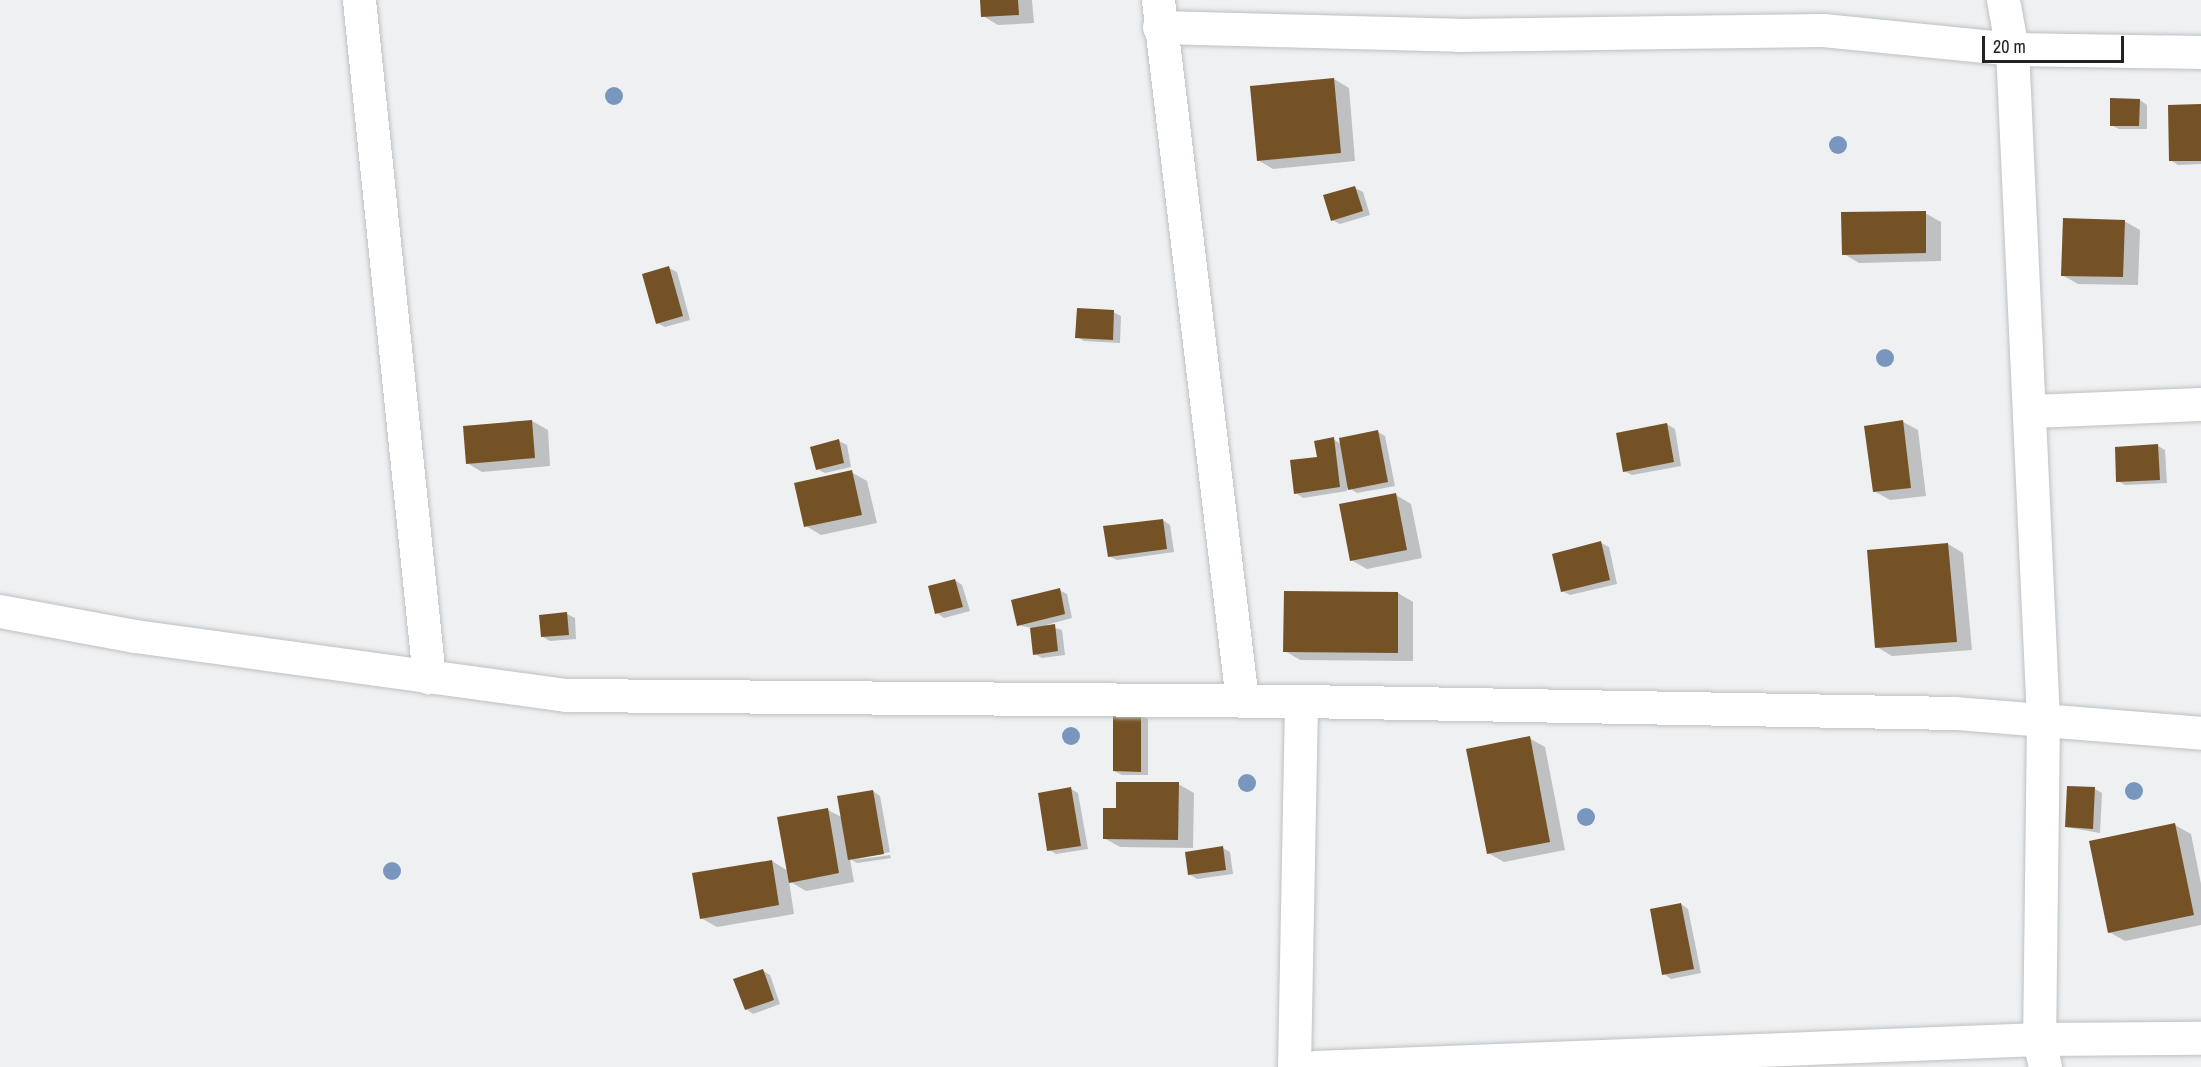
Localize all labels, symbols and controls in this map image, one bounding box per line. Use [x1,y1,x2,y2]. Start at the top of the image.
scale bar [1985,24,2128,62]
text: 20 m [1993,34,2026,59]

